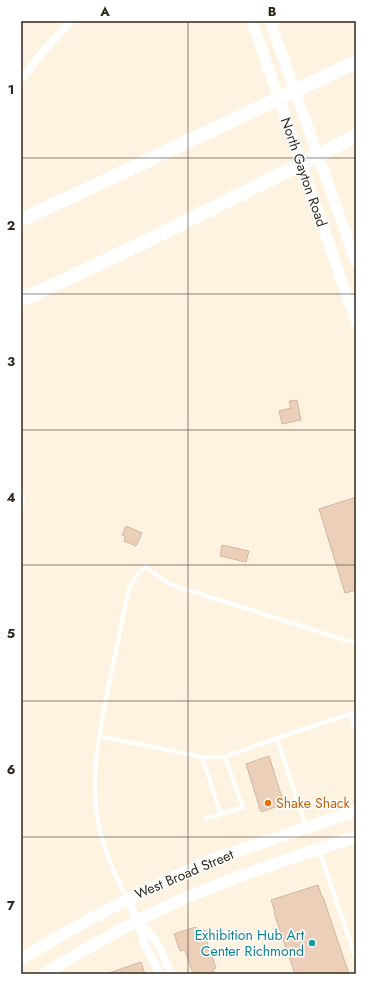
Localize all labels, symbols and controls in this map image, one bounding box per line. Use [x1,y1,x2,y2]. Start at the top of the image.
text: A [99,2,110,21]
text: B [268,2,277,21]
text: 1 [8,80,14,99]
street label: North Gayton Road [276,115,332,229]
text: 2 [7,216,15,235]
text: 3 [7,352,15,371]
text: 4 [6,488,16,507]
text: 5 [7,624,15,643]
text: 6 [7,760,16,779]
place label: Shake Shack [276,793,351,813]
marker: Shake Shack [263,798,273,808]
street label: West Broad Street [132,844,237,904]
text: 7 [7,896,15,915]
place label: Exhibition Hub Art Center Richmond [195,925,305,961]
marker: Exhibition Hub Art Center Richmond [307,938,317,948]

